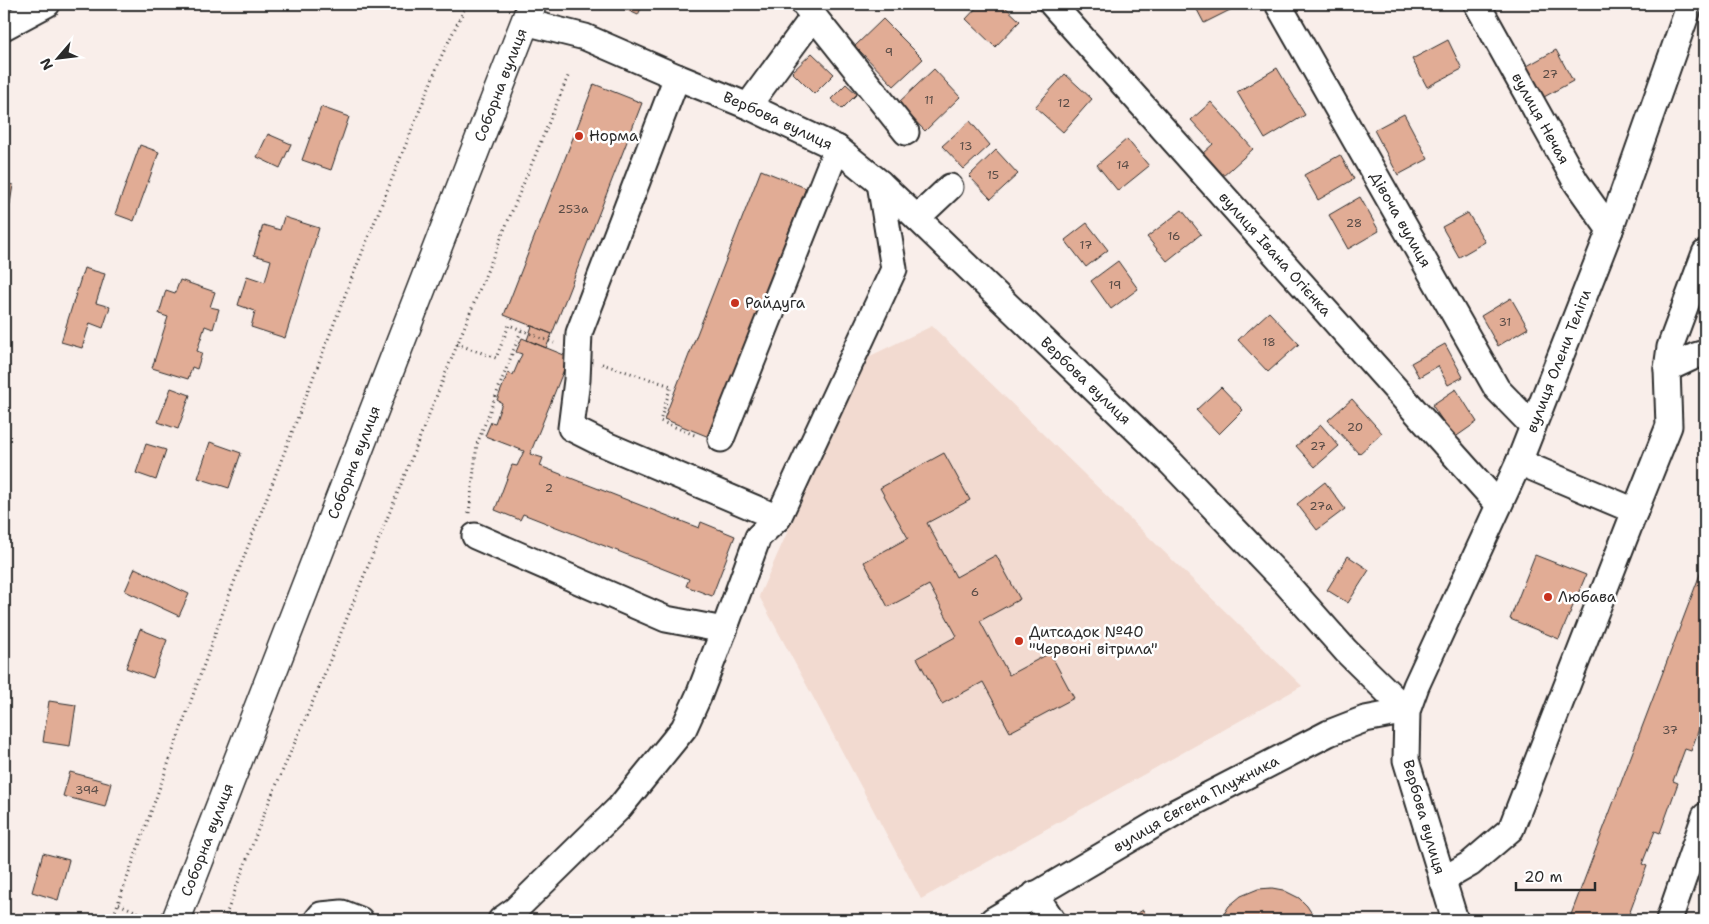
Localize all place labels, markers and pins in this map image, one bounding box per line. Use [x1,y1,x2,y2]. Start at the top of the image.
place label: Норма [589,126,639,146]
marker: Норма [573,130,585,142]
place label: Райдуга [745,293,806,313]
marker: Райдуга [729,297,741,309]
place label: Любава [1558,587,1617,607]
marker: Любава [1542,591,1554,603]
place label: Дитсадок №40 "Червоні вітрила" [1029,622,1158,659]
marker: Дитсадок №40 "Червоні вітрила" [1013,635,1025,647]

